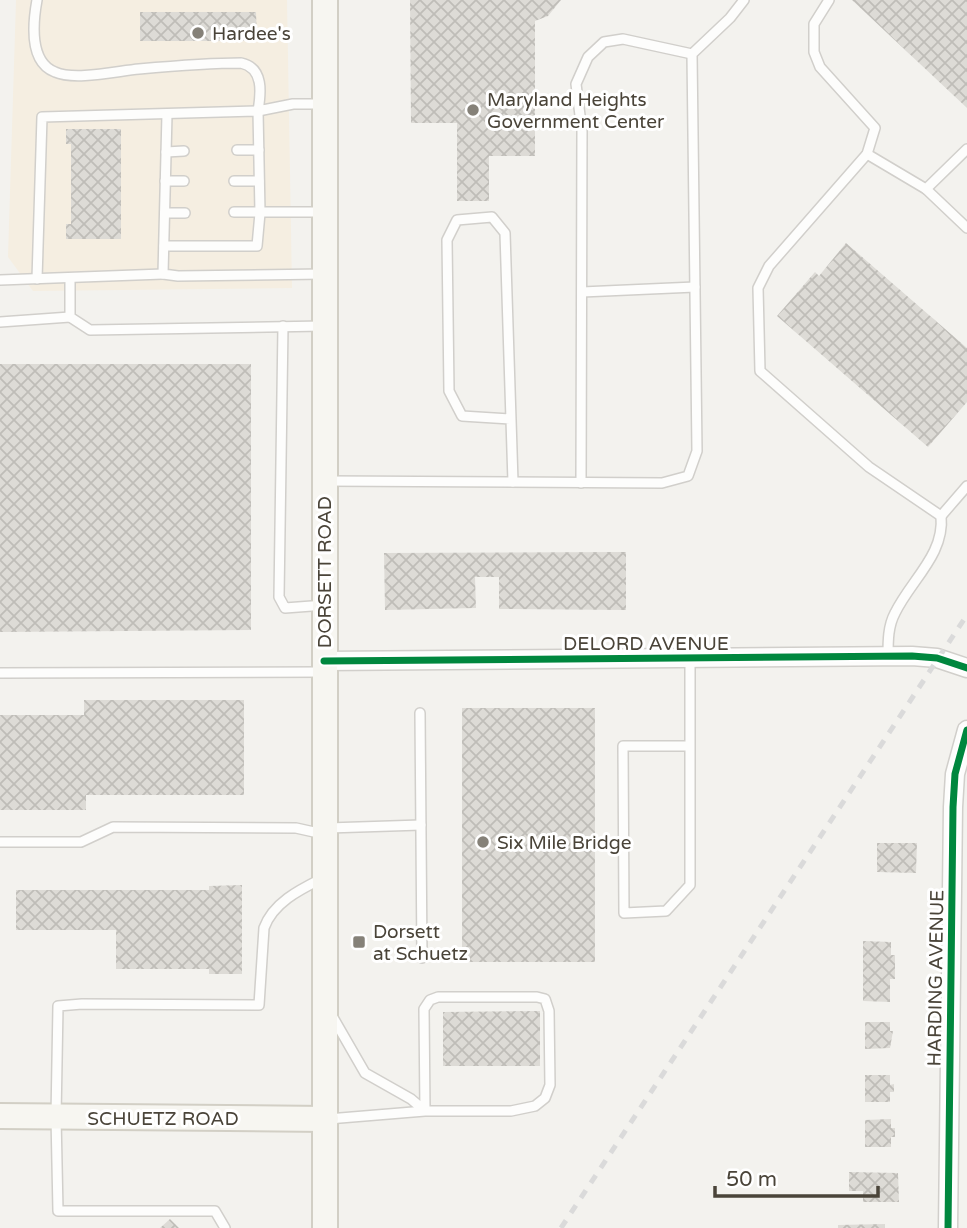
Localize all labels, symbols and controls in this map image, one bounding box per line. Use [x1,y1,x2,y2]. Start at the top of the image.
place label: Hardee's [212,23,291,45]
marker: Hardee's [190,25,206,41]
place label: Maryland Heights Government Center [487,89,665,133]
marker: Maryland Heights Government Center [465,102,481,118]
street label: DORSETT ROAD [314,496,336,648]
street label: DELORD AVENUE [563,633,729,655]
place label: Six Mile Bridge [497,832,632,854]
marker: Six Mile Bridge [475,834,491,850]
street label: HARDING AVENUE [923,889,949,1067]
place label: Dorsett at Schuetz [373,921,468,965]
marker: Dorsett at Schuetz [351,934,367,950]
street label: SCHUETZ ROAD [87,1108,239,1130]
scale bar [715,1154,878,1198]
text: 50 m [726,1167,777,1192]

